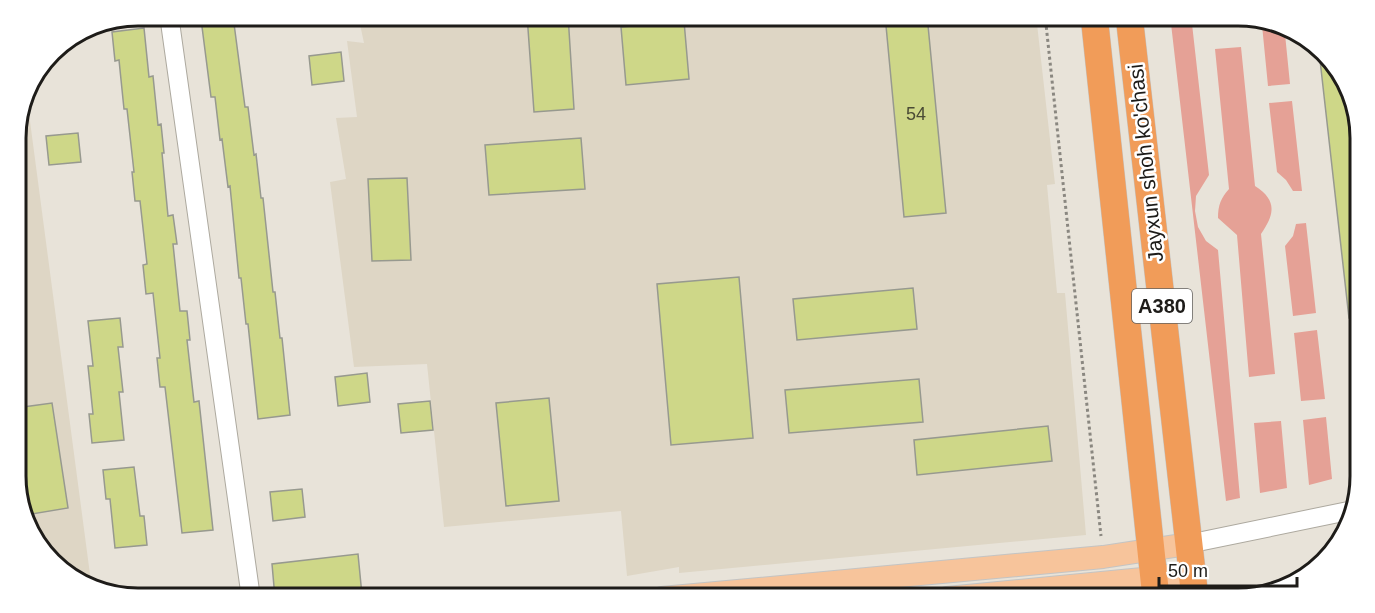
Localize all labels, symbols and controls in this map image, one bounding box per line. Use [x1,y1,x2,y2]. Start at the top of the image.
street label: Jayxun shoh ko'chasi [1124,63,1167,263]
house number: 54 [906,104,926,124]
road number: A380 [1132,289,1192,323]
scale bar [1159,550,1297,588]
text: 50 m [1168,561,1208,581]

